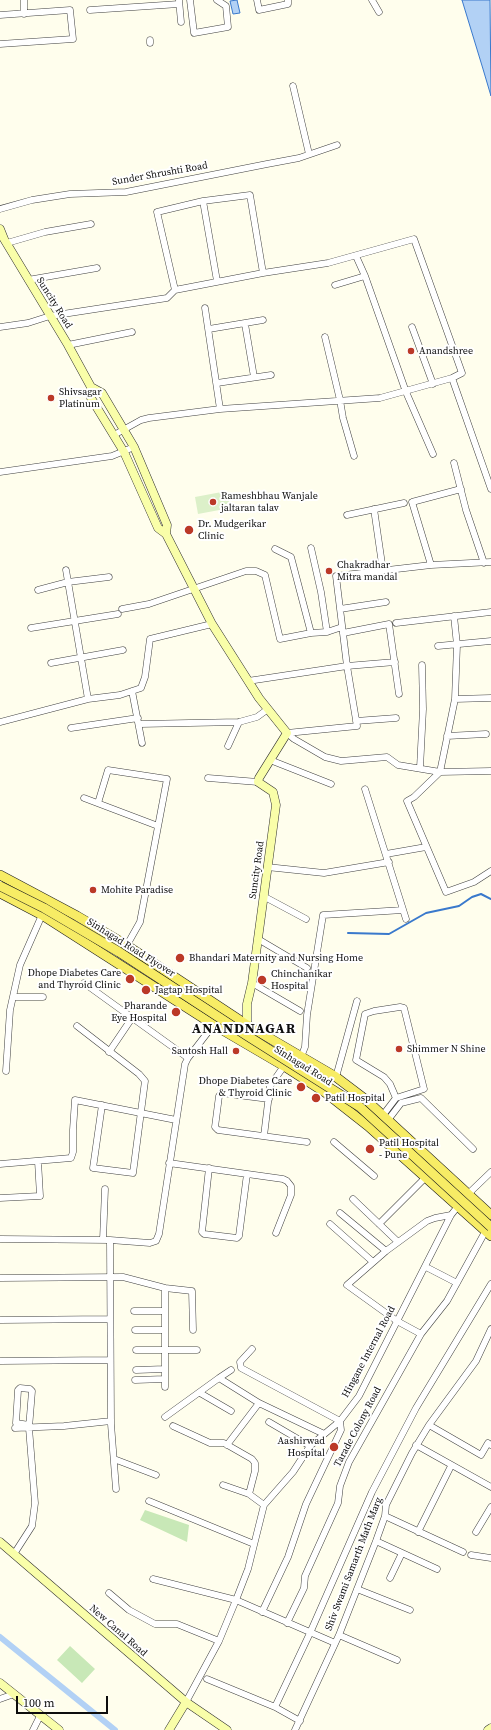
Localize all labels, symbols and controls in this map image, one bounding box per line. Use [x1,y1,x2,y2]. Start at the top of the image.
street label: Sunder Shrushti Road [111,160,209,188]
street label: Suncity Road [34,275,74,331]
place label: Anandshree [419,345,473,357]
marker: Anandshree [406,346,416,356]
place label: Shivsagar Platinum [59,386,101,410]
marker: Shivsagar Platinum [46,393,56,403]
place label: Rameshbhau Wanjale jaltaran talav [221,490,318,514]
marker: Rameshbhau Wanjale jaltaran talav [208,497,218,507]
place label: Dr. Mudgerikar Clinic [198,518,266,542]
marker: Dr. Mudgerikar Clinic [183,524,195,536]
place label: Chakradhar Mitra mandal [337,559,398,582]
marker: Chakradhar Mitra mandal [324,566,334,576]
street label: Suncity Road [247,840,267,900]
place label: Mohite Paradise [101,884,173,896]
marker: Mohite Paradise [88,885,98,895]
street label: Sinhagad Road Flyover [85,916,177,980]
marker: Bhandari Maternity and Nursing Home [174,952,186,964]
place label: Bhandari Maternity and Nursing Home [189,952,363,964]
place label: Dhope Diabetes Care and Thyroid Clinic [28,967,121,990]
place label: Chinchanikar Hospital [271,968,332,992]
marker: Dhope Diabetes Care and Thyroid Clinic [124,973,136,985]
marker: Chinchanikar Hospital [256,974,268,986]
marker: Jagtap Hospital [140,984,152,996]
place label: Jagtap Hospital [155,984,222,996]
place label: Pharande Eye Hospital [111,1000,167,1024]
marker: Pharande Eye Hospital [170,1006,182,1018]
district label: ANANDNAGAR [192,1021,296,1037]
street label: Sinhagad Road [272,1043,334,1089]
place label: Shimmer N Shine [407,1043,486,1055]
marker: Shimmer N Shine [394,1044,404,1054]
place label: Santosh Hall [172,1045,228,1057]
marker: Santosh Hall [231,1046,241,1056]
place label: Dhope Diabetes Care & Thyroid Clinic [199,1075,292,1098]
marker: Dhope Diabetes Care & Thyroid Clinic [295,1081,307,1093]
marker: Patil Hospital [310,1092,322,1104]
place label: Patil Hospital [325,1092,385,1104]
place label: Patil Hospital - Pune [379,1137,439,1160]
marker: Patil Hospital - Pune [364,1143,376,1155]
street label: Hingane Internal Road [340,1304,398,1400]
street label: Tarade Colony Road [332,1385,384,1469]
place label: Aashirwad Hospital [278,1435,325,1458]
marker: Aashirwad Hospital [328,1441,340,1453]
street label: Shiv Swami Samarth Math Marg [323,1496,385,1632]
street label: New Canal Road [87,1603,149,1659]
scale bar [18,1688,110,1714]
text: 100 m [23,1695,55,1711]

